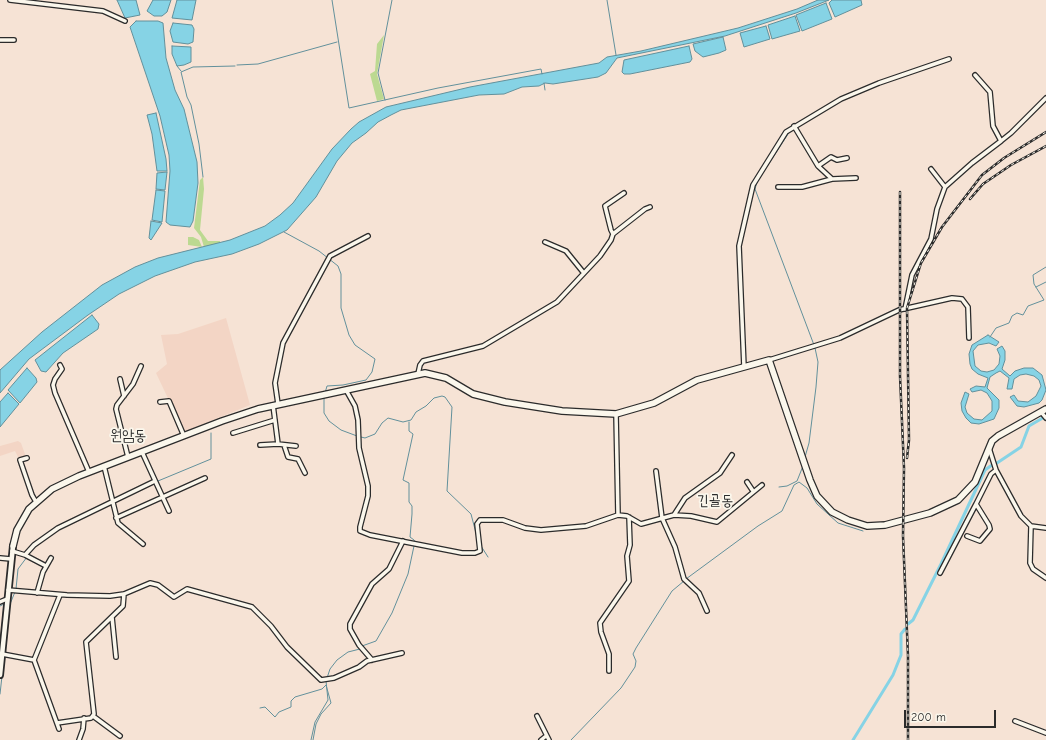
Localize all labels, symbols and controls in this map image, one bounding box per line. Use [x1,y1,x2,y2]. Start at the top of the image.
district label: 원암동 [110,427,146,445]
district label: 긴골동 [697,492,733,510]
scale bar [906,702,998,728]
text: 200 m [911,710,946,724]

